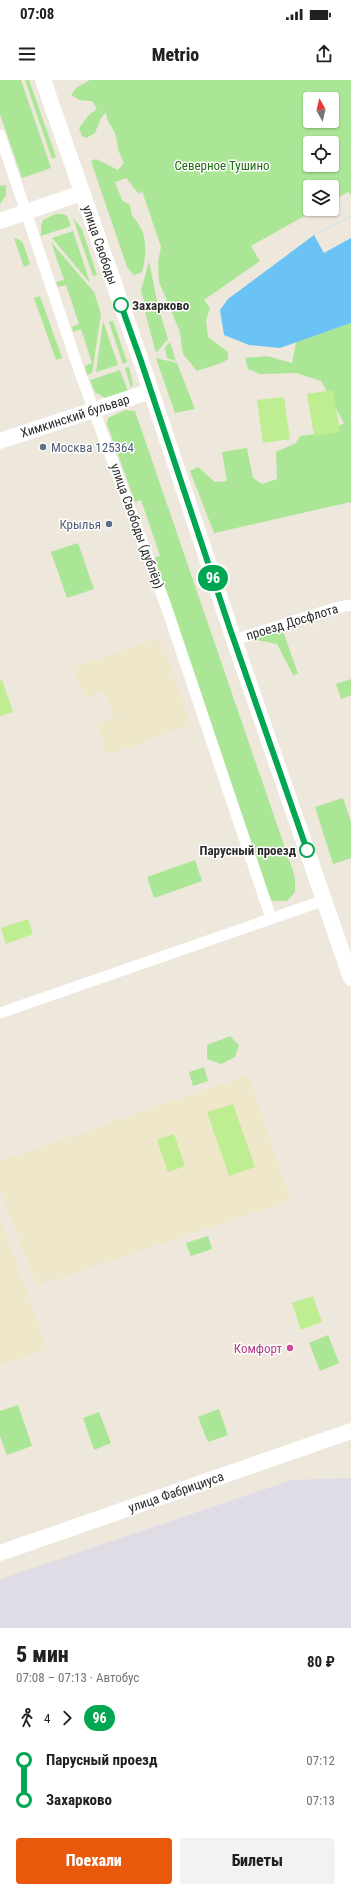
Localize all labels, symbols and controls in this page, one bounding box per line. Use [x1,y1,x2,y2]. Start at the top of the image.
text: 07:08 [20,5,54,23]
icon: menu [16,43,38,65]
icon: share [313,43,335,65]
text: Metrio [152,44,199,65]
north arrow [303,92,339,128]
map controls [303,92,339,216]
button: locate [303,136,339,172]
park label: Северное Тушино [174,158,270,173]
button: layers [303,180,339,216]
street label: улица Свободы [79,203,121,287]
marker: Захарково [113,297,129,313]
place label: Захарково [132,298,190,313]
street label: Химкинский бульвар [19,391,131,441]
place label: Москва 125364 [51,440,134,455]
marker: Москва 125364 [38,442,48,452]
street label: улица Свободы (дублёр) [107,461,167,591]
place label: Крылья [59,517,101,532]
marker: Крылья [104,519,114,529]
line badge: 96 [195,565,231,591]
text: 96 [206,570,220,586]
street label: проезд Досфлота [244,601,340,643]
marker: Парусный проезд [299,842,315,858]
place label: Парусный проезд [199,843,297,858]
place label: Комфорт [234,1341,282,1356]
marker: Комфорт [285,1343,295,1353]
street label: улица Фабрициуса [126,1469,226,1515]
text: 5 мин [16,1642,69,1667]
text: 80 ₽ [307,1653,335,1671]
text: 07:08 – 07:13 · Автобус [16,1670,139,1685]
icon: walk [16,1707,38,1729]
icon: forward [56,1707,78,1729]
text: 96 [92,1710,107,1726]
text: 4 [44,1711,50,1726]
text: Парусный проезд [46,1751,157,1769]
text: 07:12 [306,1753,335,1768]
text: Захарково [46,1791,112,1809]
text: 07:13 [306,1793,335,1808]
button: Поехали [16,1838,172,1884]
button: Билеты [180,1838,335,1884]

